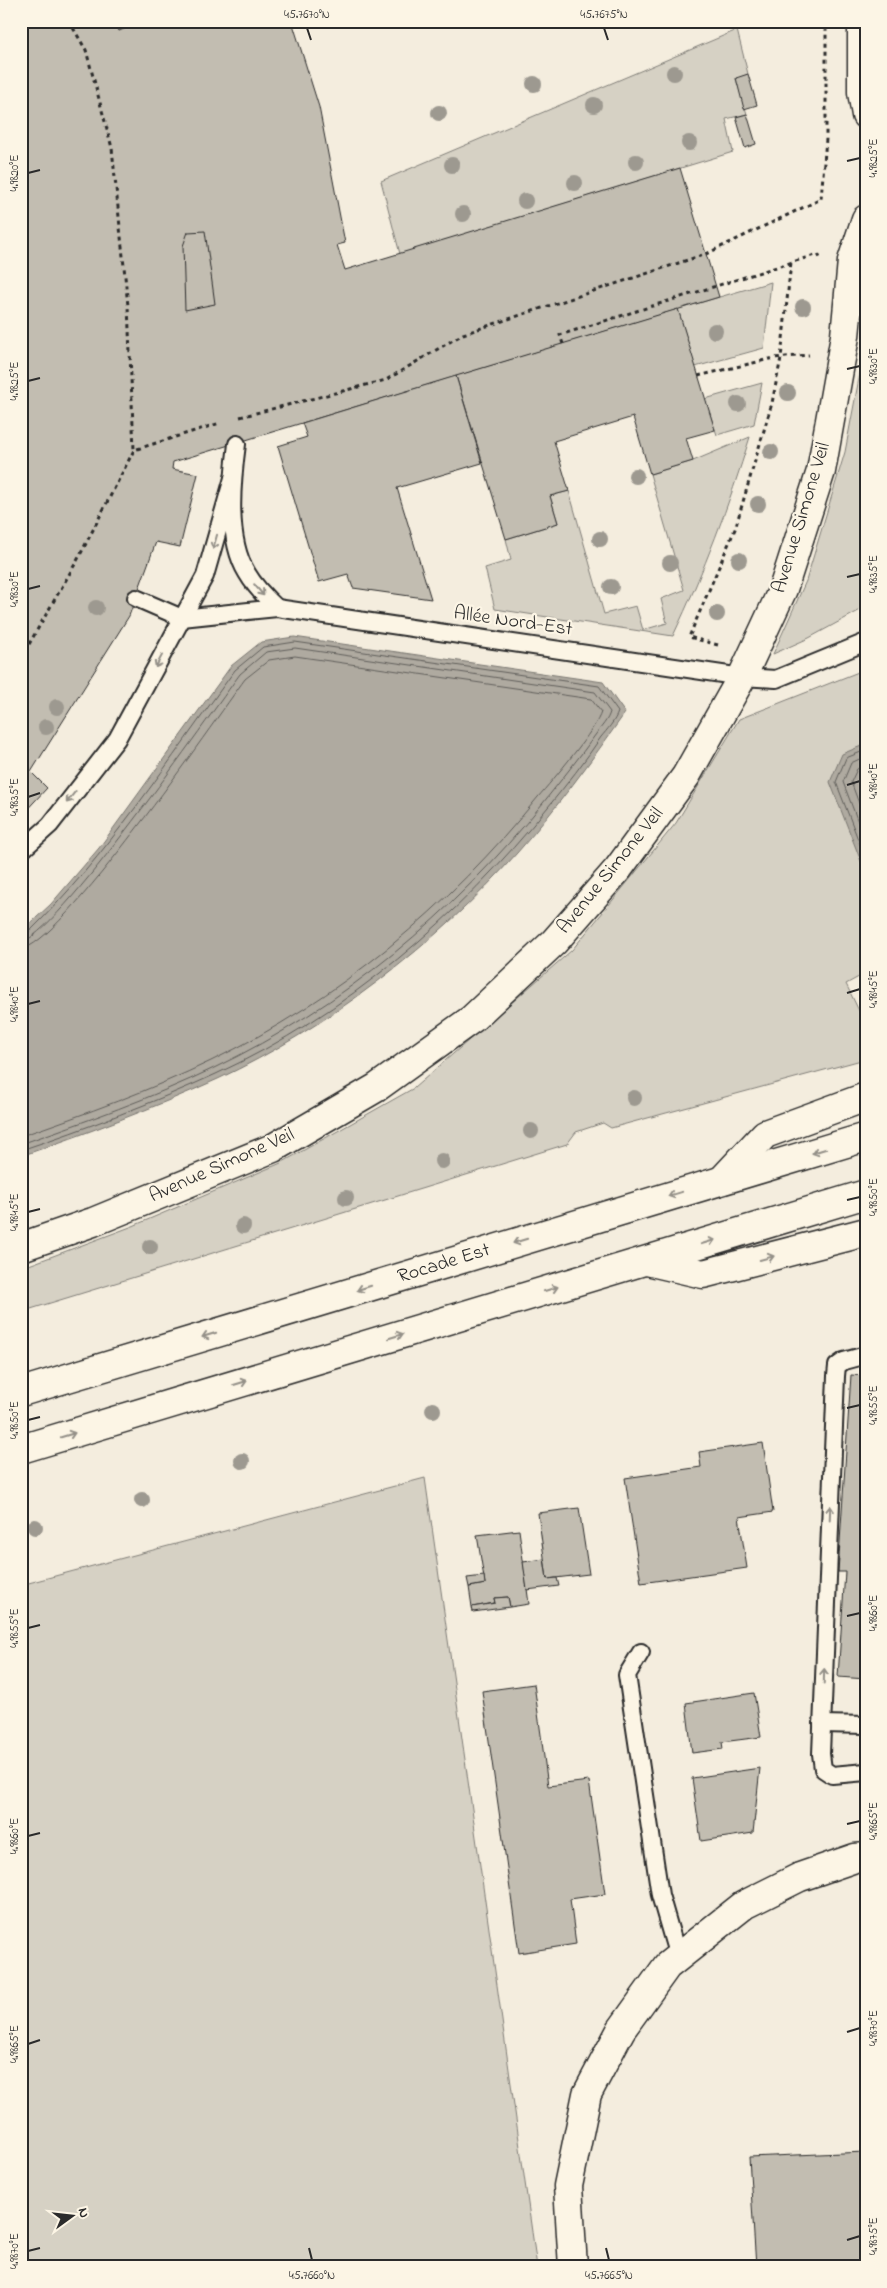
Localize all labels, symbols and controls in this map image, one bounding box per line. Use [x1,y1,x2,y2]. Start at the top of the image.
text: 45.7670°N [284,6,330,24]
text: 45.7675°N [580,6,628,24]
text: 4.9825°E [865,139,883,177]
text: 4.9820°E [6,154,24,192]
text: 4.9830°E [865,348,883,384]
text: 4.9825°E [6,362,24,400]
street label: Avenue Simone Veil [765,439,839,597]
one-way arrow [210,533,219,549]
text: 4.9835°E [865,555,883,593]
text: 4.9830°E [6,571,24,607]
one-way arrow [254,584,265,597]
street label: Allée Nord-Est [452,599,575,645]
one-way arrow [154,653,163,668]
text: 4.9840°E [865,763,883,799]
text: 4.9835°E [6,778,24,816]
one-way arrow [66,790,77,803]
street label: Avenue Simone Veil [551,801,671,941]
text: 4.9845°E [865,970,883,1008]
text: 4.9840°E [6,986,24,1022]
street label: Avenue Simone Veil [145,1121,299,1211]
one-way arrow [811,1147,827,1157]
text: 4.9850°E [865,1178,883,1216]
one-way arrow [668,1190,684,1200]
text: 4.9845°E [6,1193,24,1231]
street label: Rocade Est [394,1236,494,1292]
one-way arrow [700,1236,716,1246]
one-way arrow [512,1237,528,1247]
one-way arrow [758,1253,774,1262]
one-way arrow [357,1284,373,1294]
one-way arrow [543,1284,559,1293]
one-way arrow [388,1330,404,1340]
one-way arrow [201,1331,217,1341]
one-way arrow [232,1377,248,1387]
text: 4.9855°E [865,1385,883,1425]
text: 4.9850°E [6,1401,24,1439]
one-way arrow [60,1429,76,1439]
one-way arrow [825,1506,835,1522]
text: 4.9860°E [865,1595,883,1631]
text: 4.9855°E [6,1608,24,1648]
one-way arrow [819,1668,828,1684]
text: 4.9865°E [865,1802,883,1840]
text: 4.9860°E [6,1818,24,1854]
text: 4.9870°E [865,2010,883,2046]
text: 4.9865°E [6,2025,24,2063]
north arrow [48,2190,98,2240]
text: N [72,2206,94,2220]
text: 4.9875°E [865,2217,883,2255]
text: 4.9870°E [6,2233,24,2269]
text: 45.7660°N [289,2267,335,2285]
text: 45.7665°N [585,2267,633,2285]

